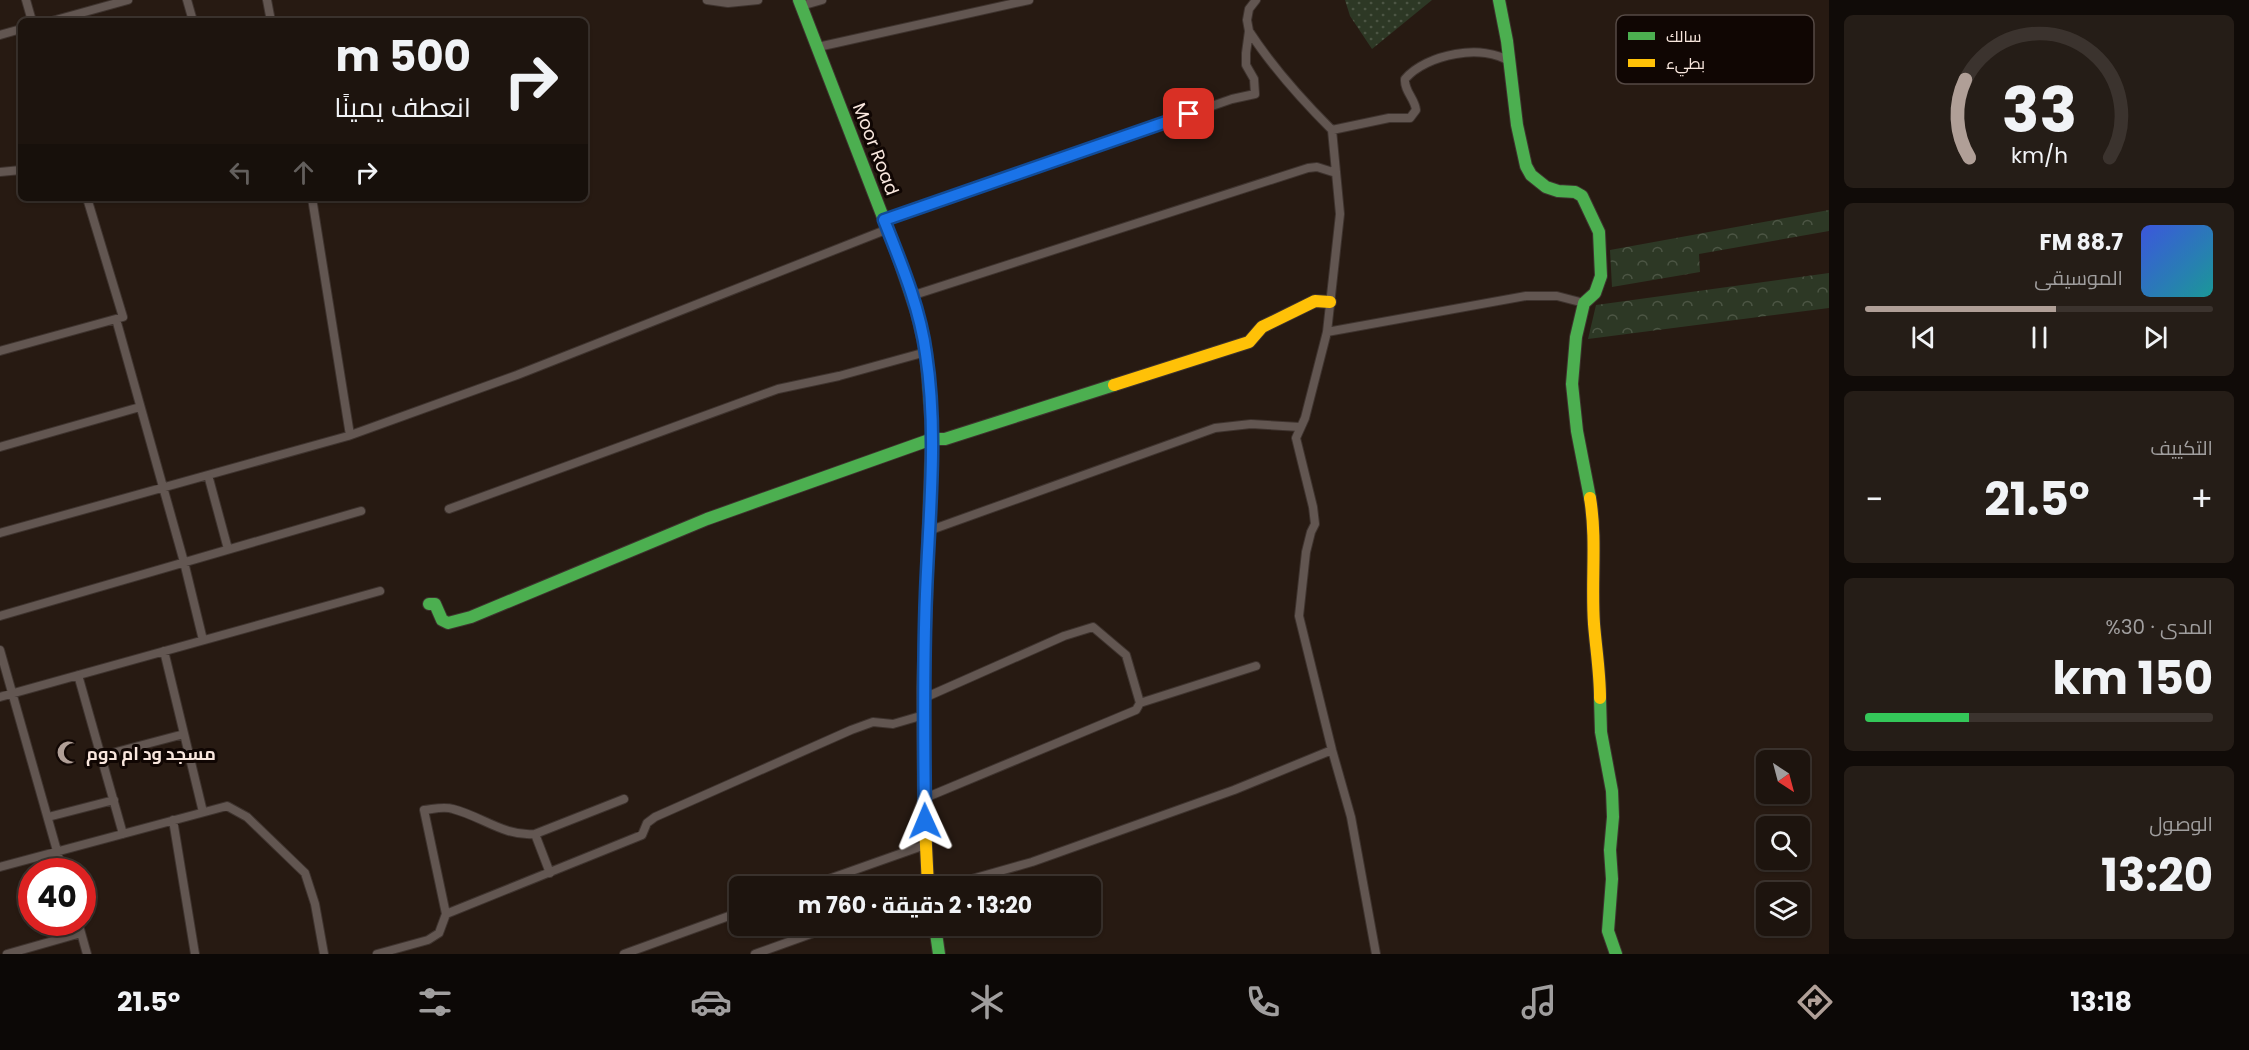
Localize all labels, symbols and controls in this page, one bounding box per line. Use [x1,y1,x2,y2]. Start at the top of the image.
legend [1616,15,1814,84]
text: سالك [1666,25,1701,48]
text: 500 m [336,27,471,86]
icon: right [492,42,570,120]
text: بطيء [1666,52,1705,77]
text: 33 [2001,67,2077,155]
pin [1163,88,1214,139]
text: انعطف يمينًا [334,89,471,126]
icon: arrive [1172,97,1205,130]
street label: Moor Road [847,99,905,199]
text: km/h [2010,141,2068,172]
icon: left [224,156,257,189]
icon: ahead [287,156,320,189]
icon: right [350,156,383,189]
text: 88.7 FM [2040,227,2123,258]
text: الموسيقى [2034,264,2123,292]
icon: previous [1907,321,1940,354]
icon: pause [2023,321,2056,354]
icon: next [2139,321,2172,354]
text: التكييف [2150,434,2213,462]
text: 21.5° [1984,468,2090,531]
text: − [1865,476,1883,523]
text: + [2190,476,2213,523]
text: المدى · 30% [2106,613,2213,641]
text: 150 km [2052,647,2213,710]
mosque icon: مسجد ود ام دوم [55,740,81,766]
place label: مسجد ود ام دوم [86,741,216,766]
north arrow [1756,750,1810,804]
map controls [1756,750,1810,936]
position arrow [893,789,957,853]
text: الوصول [2149,810,2213,838]
button: search [1756,816,1810,870]
text: 13:20 [2101,844,2213,907]
speed limit sign: 40 [18,858,96,936]
button: layers [1756,882,1810,936]
text: 13:20 · 2 دقيقة · 760 m [798,890,1032,921]
icon: filters [414,981,456,1023]
icon: car [690,981,732,1023]
icon: climate [966,981,1008,1023]
icon: phone [1242,981,1284,1023]
icon: music [1518,981,1560,1023]
icon: directions [1794,981,1836,1023]
text: 21.5° [117,983,180,1020]
text: 13:18 [2070,983,2132,1020]

